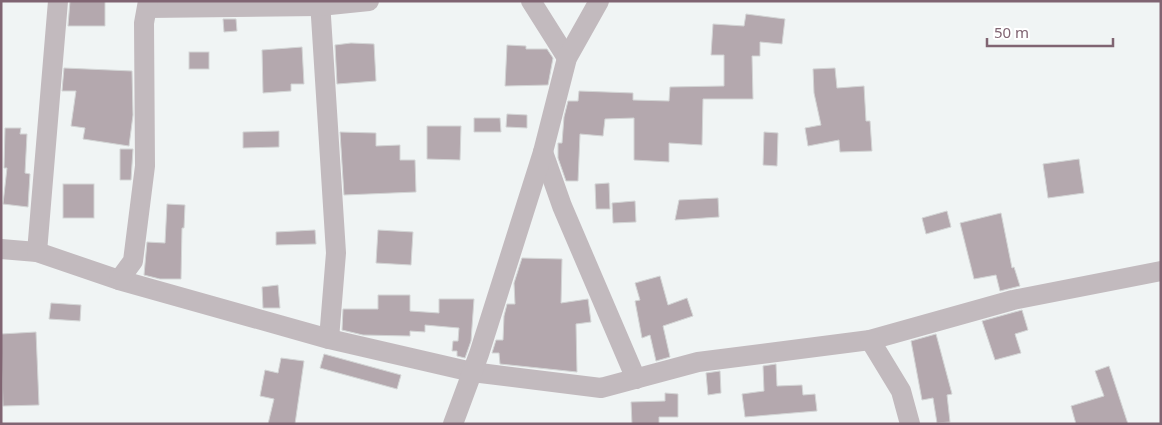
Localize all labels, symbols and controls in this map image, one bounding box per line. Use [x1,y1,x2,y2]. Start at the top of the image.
scale bar [987,15,1113,47]
text: 50 m [994,22,1029,42]

